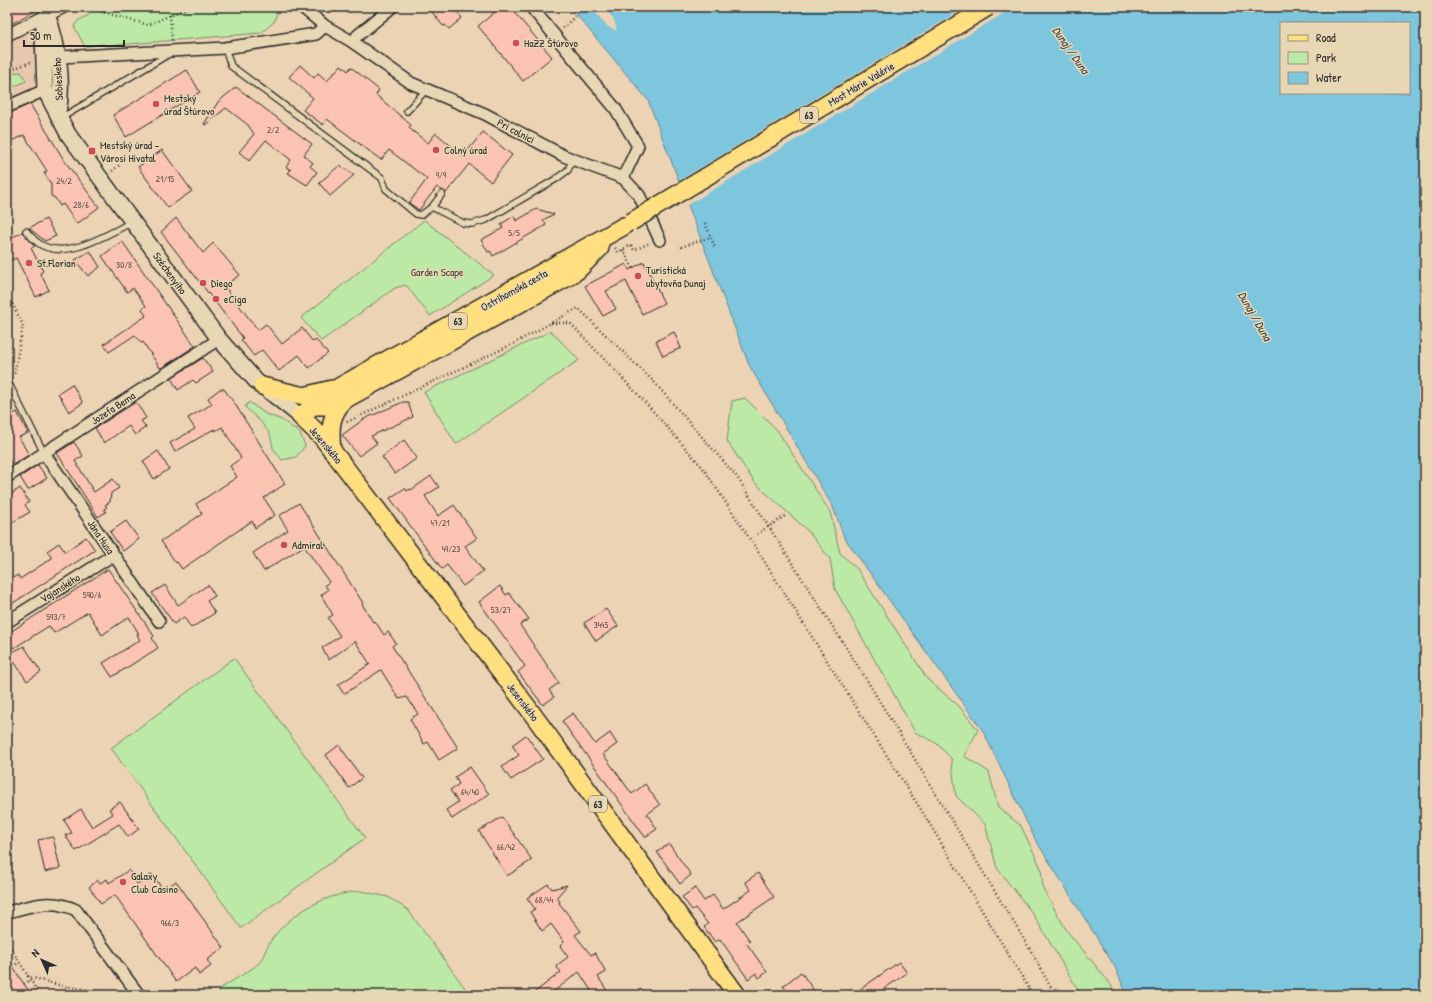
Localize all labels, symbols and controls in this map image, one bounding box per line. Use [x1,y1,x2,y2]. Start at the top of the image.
scale bar [24,22,124,48]
legend [1280,22,1410,94]
water label: Dunaj / Duna [1048,23,1094,78]
text: 50 m [30,27,51,44]
text: Road [1316,29,1336,46]
place label: HaZZ Štúrovo [524,36,578,50]
marker: HaZZ Štúrovo [511,38,521,48]
text: Park [1316,49,1336,66]
street label: Sobieskeho [50,57,66,101]
street label: Most Márie Valérie [825,58,897,109]
text: Water [1316,69,1342,86]
place label: Mestský úrad Štúrovo [164,91,215,118]
marker: Mestský úrad Štúrovo [151,99,161,109]
road number: 63 [800,107,818,123]
street label: Pri colnici [495,115,537,147]
house number: 2/2 [267,124,280,136]
place label: Mestský úrad - Városi Hivatal [100,138,160,165]
place label: Colný úrad [444,143,487,157]
marker: Colný úrad [431,145,441,155]
marker: Mestský úrad - Városi Hivatal [87,146,97,156]
house number: 9/9 [436,169,447,181]
house number: 21/15 [156,173,174,185]
house number: 24/2 [56,175,73,187]
house number: 28/6 [73,199,89,211]
house number: 5/5 [508,227,520,239]
street label: Széchenyiho [150,249,190,297]
place label: St.Florian [37,256,76,270]
marker: St.Florian [24,258,34,268]
house number: 30/8 [116,259,132,271]
place label: Turistická ubytovňa Dunaj [646,263,706,290]
park label: Garden Scape [411,265,464,279]
street label: Ostrihomská cesta [478,266,550,314]
marker: Turistická ubytovňa Dunaj [633,271,643,281]
place label: Diego [211,276,233,290]
marker: Diego [198,278,208,288]
water label: Dunaj / Duna [1234,288,1277,345]
place label: eCiga [224,292,247,306]
marker: eCiga [211,294,221,304]
road number: 63 [449,313,467,329]
street label: Jozefa Bema [88,388,138,428]
street label: Jesenského [306,424,346,467]
street label: Jána Husa [84,517,118,557]
house number: 47/21 [430,517,450,529]
place label: Admiral [292,538,323,552]
marker: Admiral [279,540,289,550]
house number: 49/23 [442,543,460,555]
street label: Vajanského [37,570,83,606]
house number: 590/6 [83,589,102,601]
house number: 53/27 [491,604,512,616]
house number: 593/7 [46,611,66,623]
house number: 3445 [594,619,608,631]
street label: Jesenského [504,680,542,724]
house number: 64/40 [461,786,479,798]
road number: 63 [589,796,607,812]
house number: 66/42 [497,841,516,853]
place label: Galaxy Club Casino [131,869,178,896]
marker: Galaxy Club Casino [118,877,128,887]
house number: 68/44 [535,894,554,906]
house number: 966/3 [161,917,179,929]
north arrow [22,940,62,980]
text: N [28,946,42,960]

